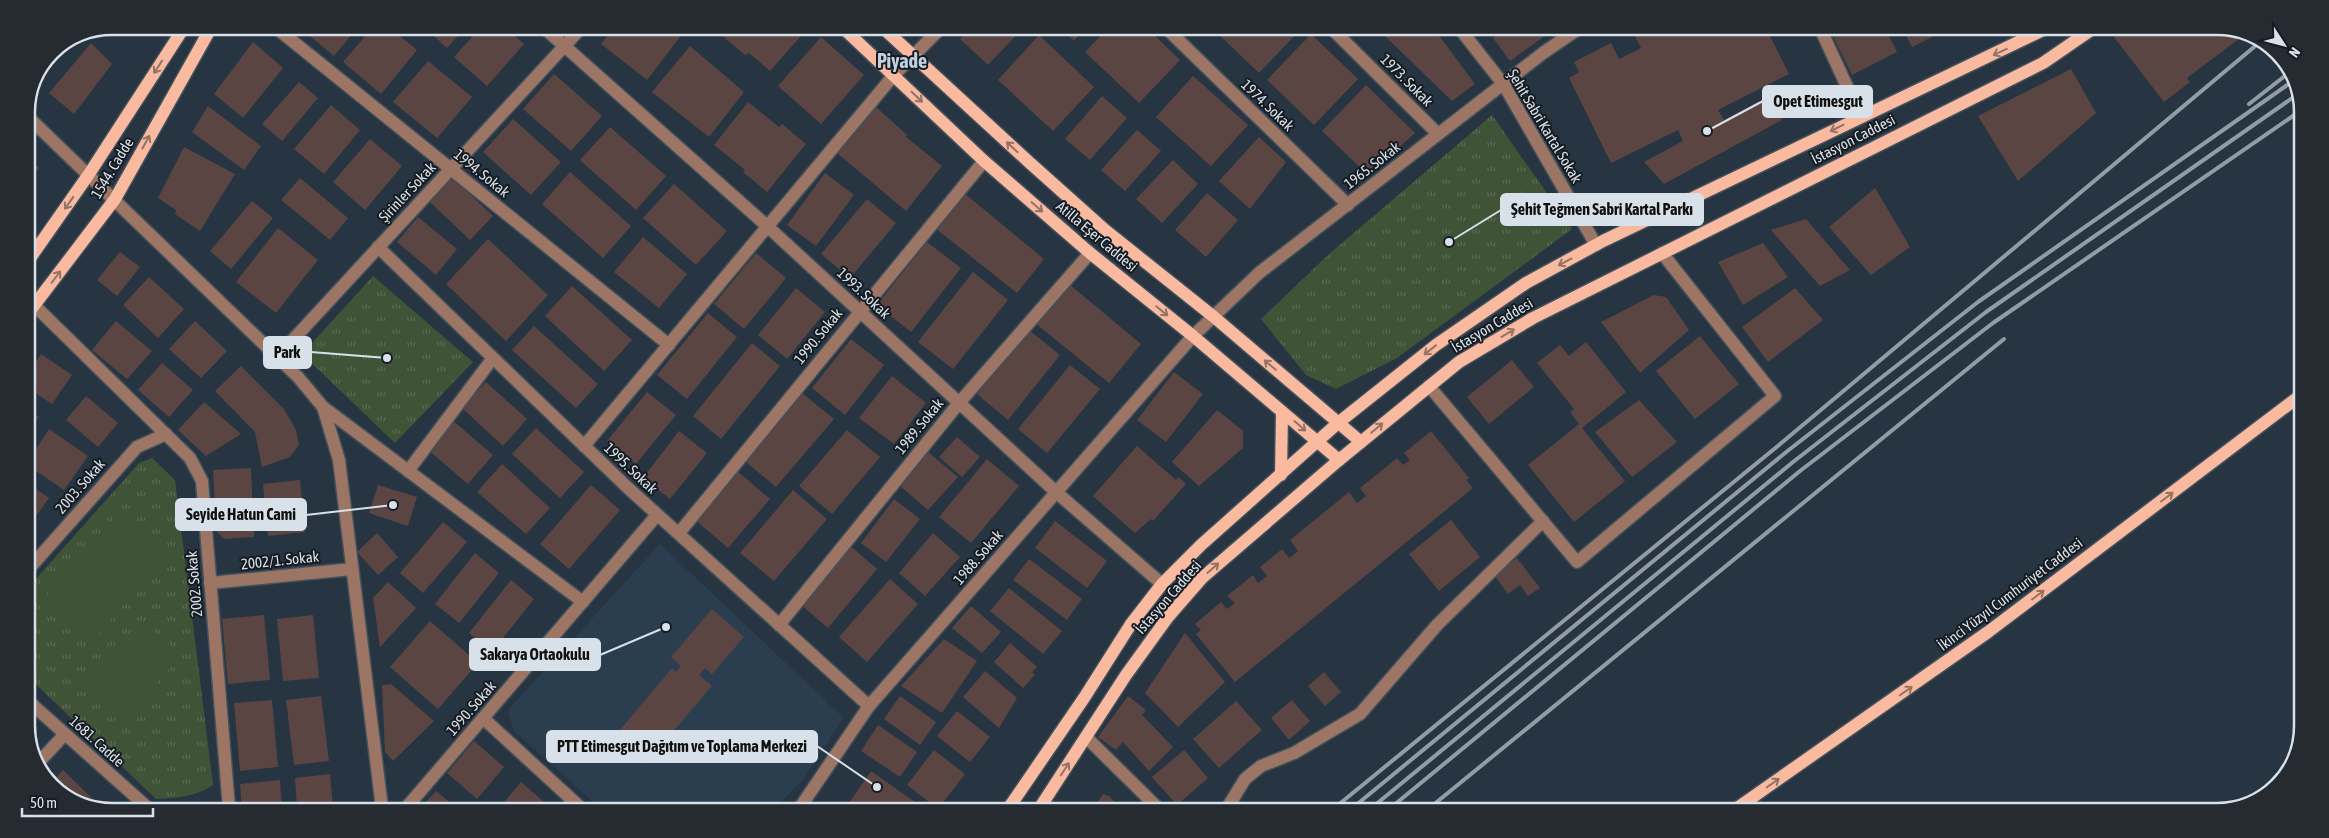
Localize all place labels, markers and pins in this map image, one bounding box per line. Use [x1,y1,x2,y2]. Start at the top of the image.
callout: Opet Etimesgut [1763,86,1872,117]
callout: Şehit Teğmen Sabri Kartal Parkı [1501,194,1703,225]
callout: Park [264,337,311,368]
callout: Seyide Hatun Cami [176,499,306,530]
callout: Sakarya Ortaokulu [470,639,600,670]
callout: PTT Etimesgut Dağıtım ve Toplama Merkezi [547,731,817,762]

